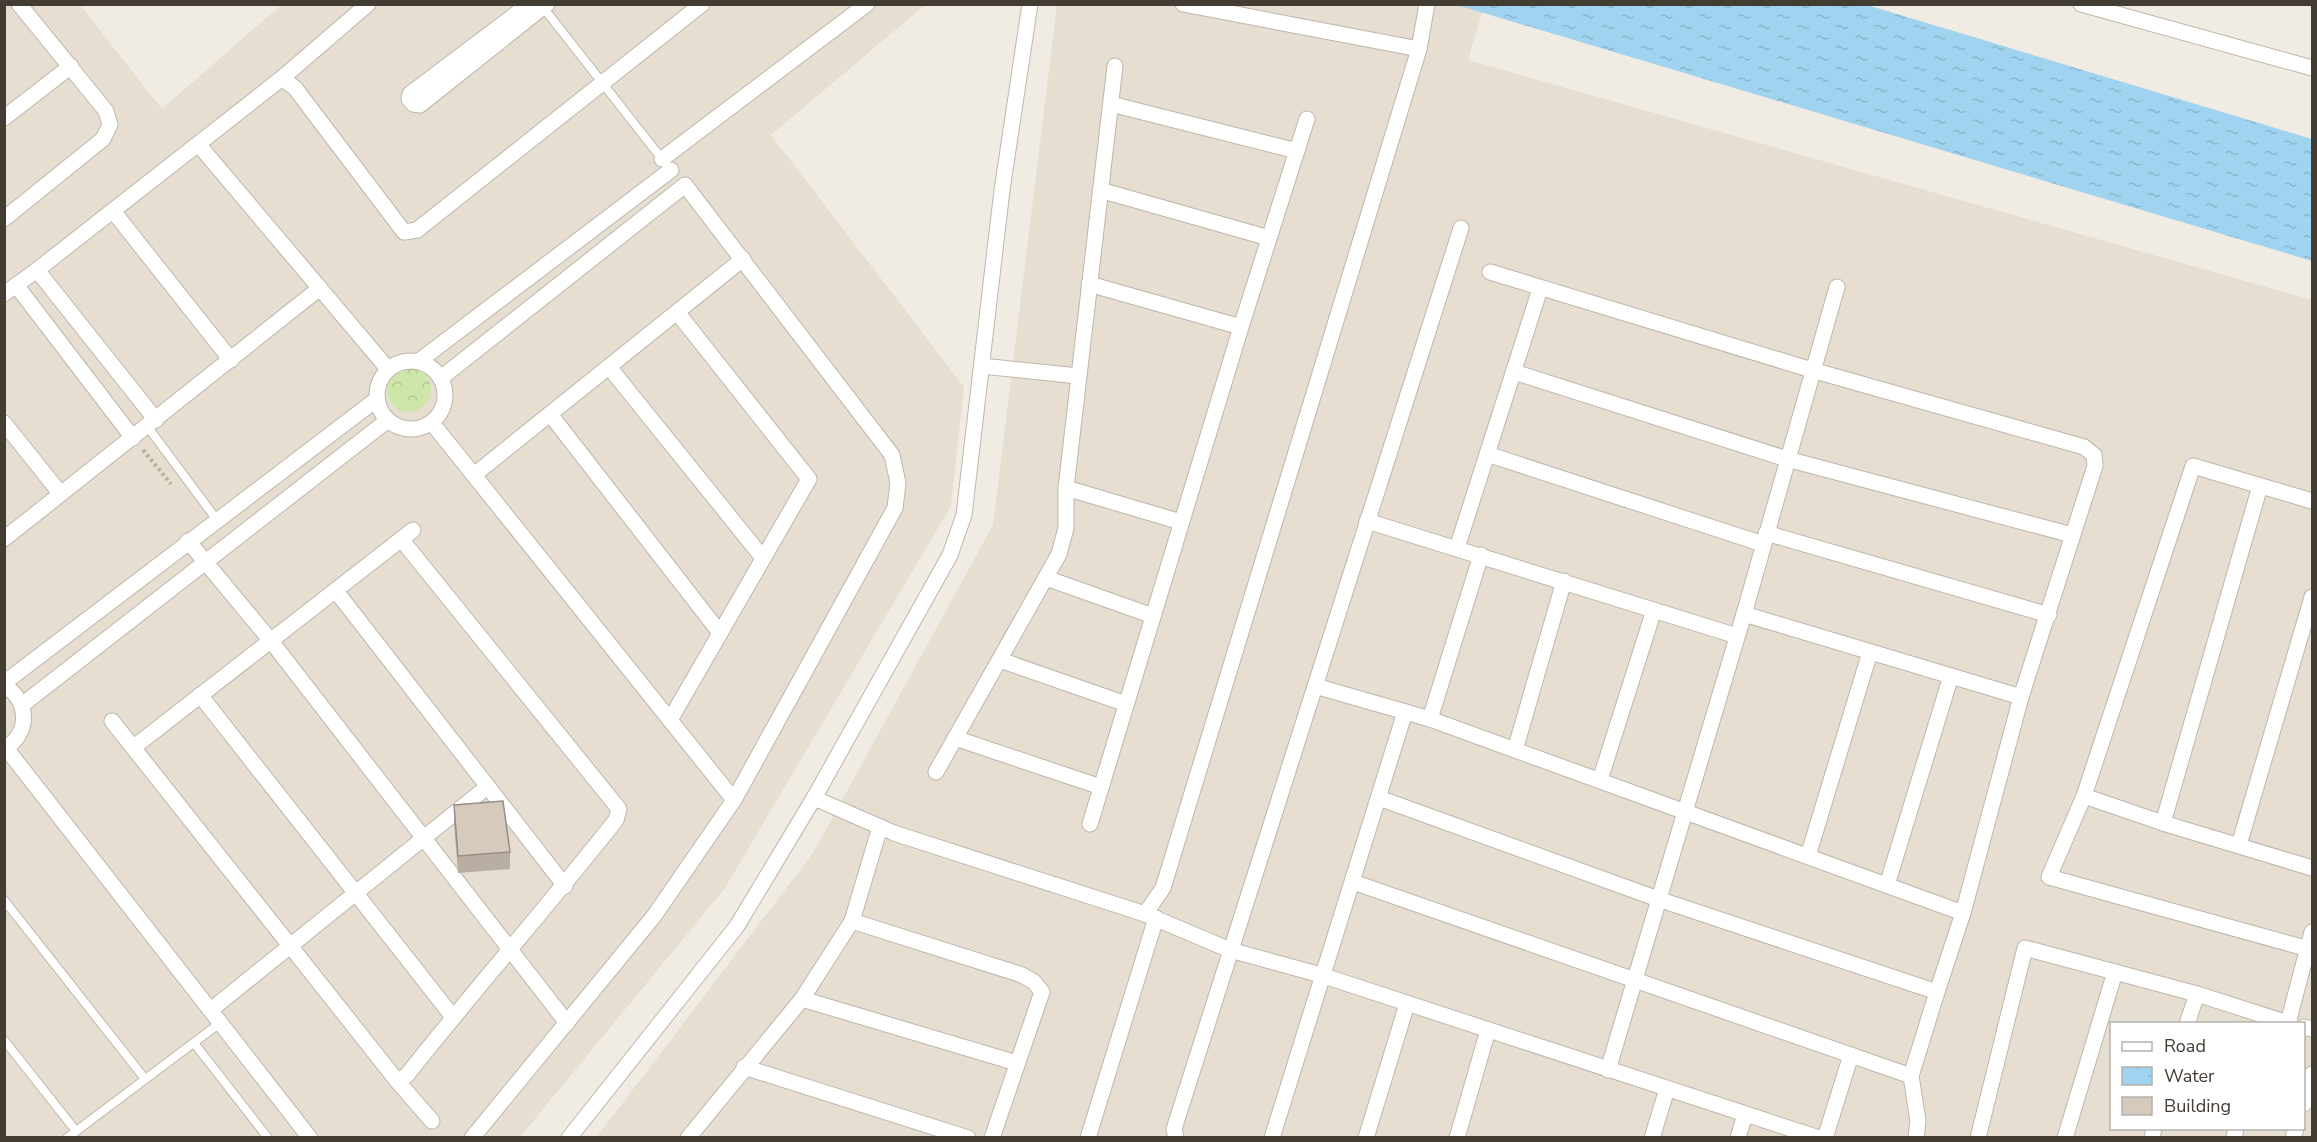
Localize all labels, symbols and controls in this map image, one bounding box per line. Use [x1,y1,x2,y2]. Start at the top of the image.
legend [2110,1022,2305,1130]
text: Road [2164,1034,2206,1058]
text: Water [2164,1064,2215,1088]
text: Building [2164,1094,2231,1118]

